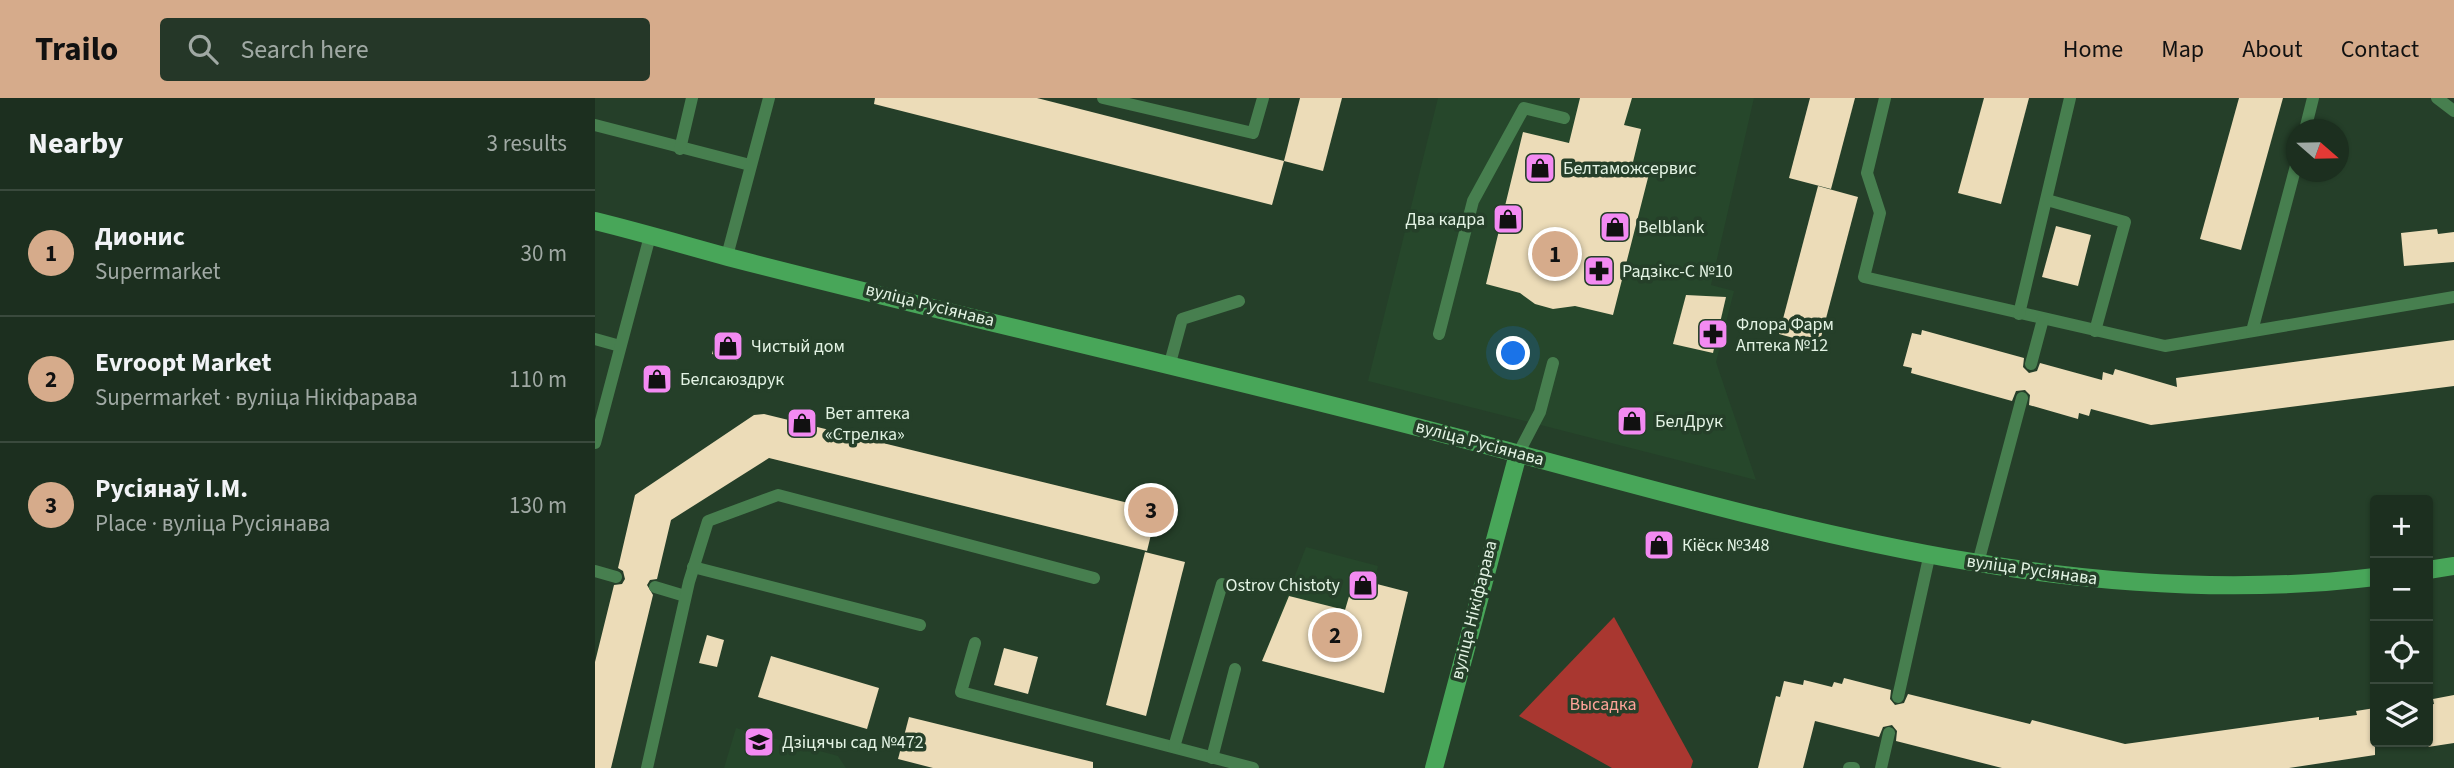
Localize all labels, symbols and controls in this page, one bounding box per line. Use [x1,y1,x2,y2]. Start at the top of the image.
search box [160,18,650,81]
text: Trailo [35,26,118,73]
icon: search [184,30,222,68]
text: Search here [240,31,369,68]
text: Home [2063,32,2123,67]
text: Map [2161,32,2204,67]
text: About [2242,32,2303,67]
text: Contact [2341,32,2419,67]
north arrow [2286,119,2349,182]
text: Nearby [28,122,123,165]
text: 3 results [487,127,567,160]
shop icon: Белтаможсервис [1523,151,1557,185]
place label: Белтаможсервис [1563,156,1696,181]
shop icon: Два кадра [1491,202,1525,236]
place label: Два кадра [1405,207,1485,232]
shop icon: Belblank [1598,210,1632,244]
place label: Belblank [1638,215,1705,240]
text: Дионис [95,218,185,255]
pin: 1 [1532,228,1578,280]
text: 1 [45,237,57,270]
text: 30 m [520,237,567,270]
pharmacy icon: Радзікс-С №10 [1582,254,1616,288]
text: Supermarket [95,255,221,288]
place label: Радзікс-С №10 [1622,259,1733,284]
street label: вуліца Русіянава [863,277,997,333]
place label: Флора Фарм Аптека №12 [1736,312,1834,358]
pharmacy icon: Флора Фарм Аптека №12 [1696,317,1730,351]
shop icon: Чистый дом [711,329,745,363]
place label: Чистый дом [751,334,845,359]
your location [1496,336,1530,370]
text: Evroopt Market [95,344,271,381]
shop icon: Белсаюздрук [640,362,674,396]
text: 2 [45,363,57,396]
text: 110 m [509,363,567,396]
place label: Белсаюздрук [680,367,784,392]
text: Supermarket · вуліца Нікіфарава [95,381,418,414]
place label: Вет аптека «Стрелка» [825,401,910,447]
shop icon: БелДрук [1615,404,1649,438]
shop icon: Вет аптека «Стрелка» [785,406,819,440]
place label: БелДрук [1655,409,1723,434]
street label: вуліца Русіянава [1413,414,1547,472]
text: Русіянаў І.М. [95,470,248,507]
pin: 3 [1128,484,1174,536]
text: 3 [45,489,57,522]
text: 130 m [509,489,567,522]
map controls [2370,495,2433,747]
button: + [2370,495,2433,558]
text: Place · вуліца Русіянава [95,507,330,540]
shop icon: Кіёск №348 [1642,528,1676,562]
place label: Кіёск №348 [1682,533,1769,558]
street label: вуліца Нікіфарава [1445,538,1503,682]
street label: вуліца Русіянава [1965,548,2099,592]
button: − [2370,558,2433,621]
shop icon: Ostrov Chistoty [1346,568,1380,602]
place label: Ostrov Chistoty [1226,573,1341,598]
pin: 2 [1312,609,1358,661]
button: locate [2370,621,2433,684]
button: layers [2370,684,2433,747]
park label: Высадка [1569,692,1637,717]
school or university icon: Дзіцячы сад №472 [742,725,776,759]
place label: Дзіцячы сад №472 [782,730,924,755]

